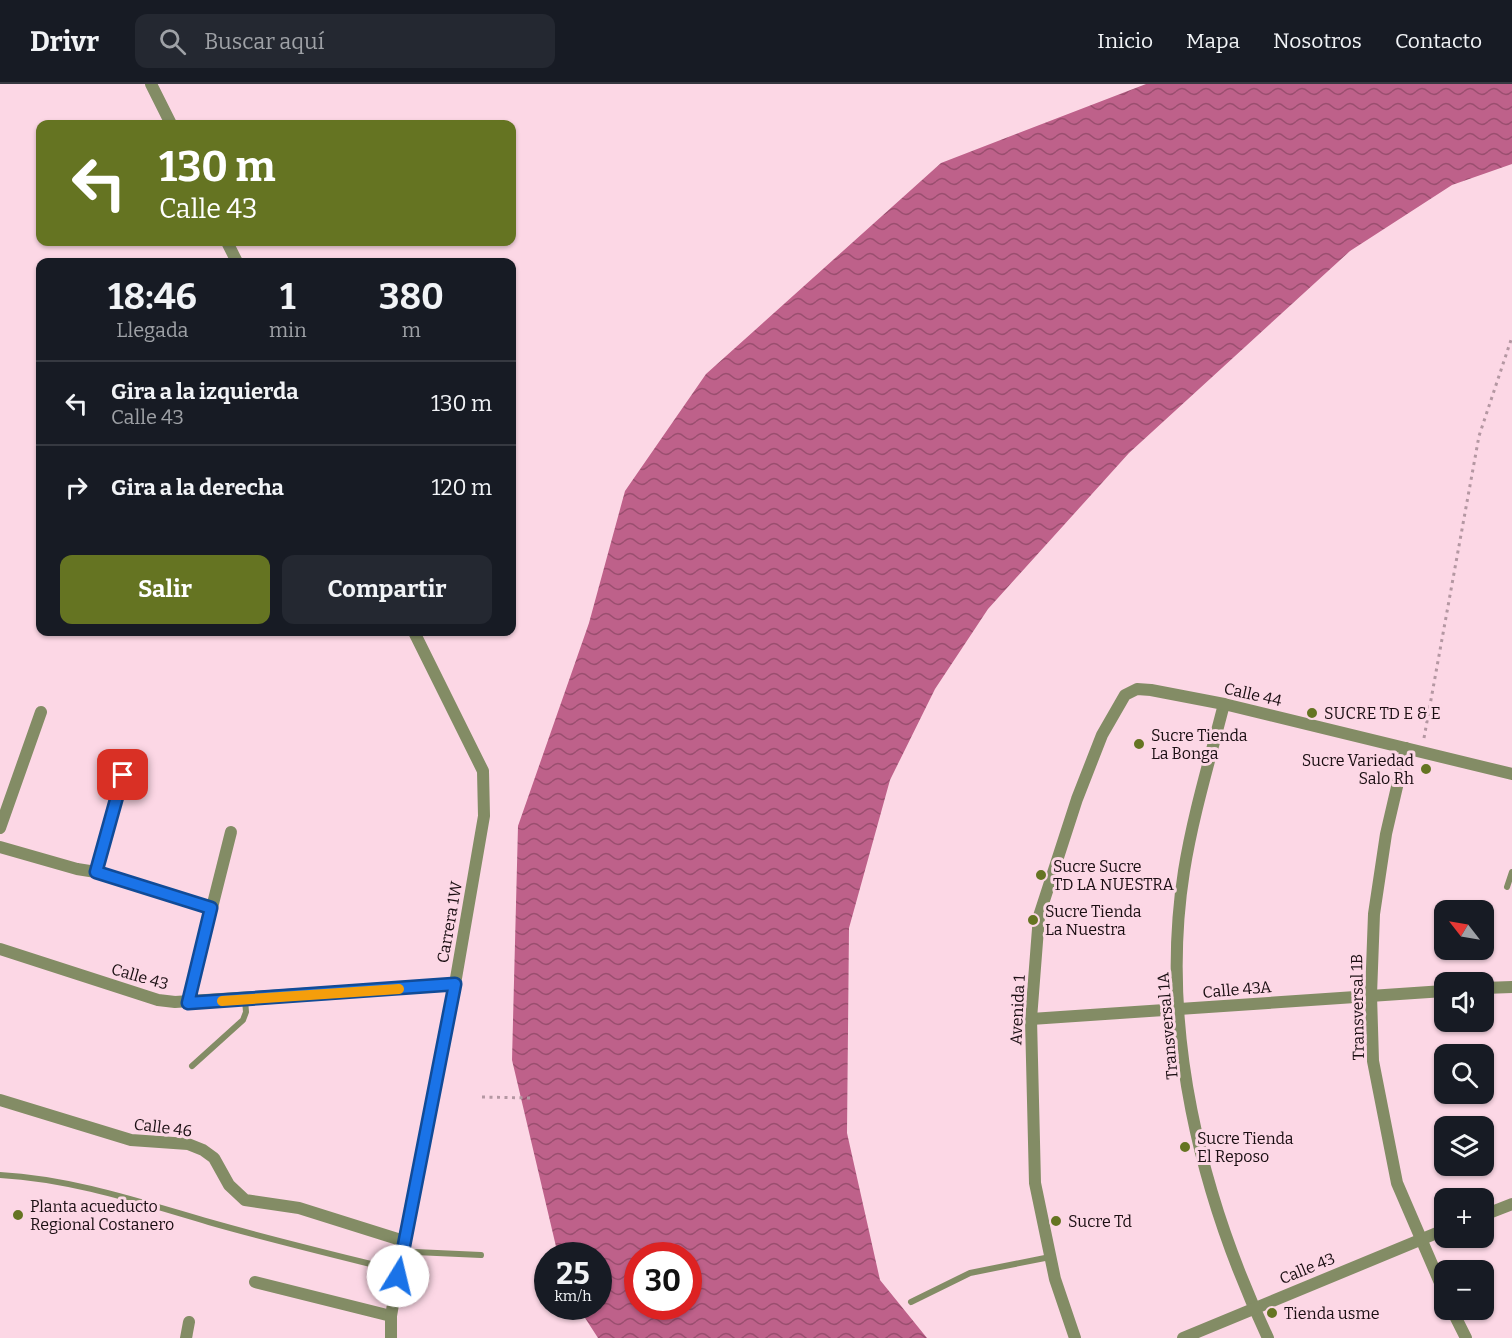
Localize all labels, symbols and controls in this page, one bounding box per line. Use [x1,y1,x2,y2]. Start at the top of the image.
search box [135,14,555,68]
text: Drivr [30,25,99,58]
icon: search [156,25,189,58]
text: Buscar aquí [204,28,324,55]
text: Inicio [1097,28,1153,54]
text: Mapa [1186,28,1240,54]
text: Nosotros [1273,28,1362,54]
text: Contacto [1395,28,1482,54]
text: 130 m [159,142,276,192]
icon: left [60,144,138,222]
text: Calle 43 [159,193,258,225]
text: 18:46 [108,275,197,319]
text: 1 [280,275,296,319]
text: 380 [379,275,444,319]
text: Llegada [116,318,189,342]
text: min [269,318,307,342]
text: m [402,318,421,342]
text: Gira a la izquierda [111,378,299,405]
icon: left [60,387,93,420]
text: 130 m [431,390,492,417]
text: Calle 43 [111,405,184,429]
icon: right [60,471,93,504]
text: Gira a la derecha [111,474,284,501]
text: 120 m [432,474,492,501]
button: Salir [60,555,270,624]
button: Compartir [282,555,492,624]
street label: Calle 44 [1222,679,1284,710]
place label: SUCRE TD E & E [1324,704,1441,723]
marker: SUCRE TD E & E [1305,706,1319,720]
place label: Sucre Tienda La Bonga [1151,726,1248,763]
marker: Sucre Tienda La Bonga [1132,737,1146,751]
pin [97,749,148,800]
place label: Sucre Variedad Salo Rh [1302,751,1414,788]
icon: arrive [106,758,139,791]
marker: Sucre Variedad Salo Rh [1419,762,1433,776]
place label: Sucre Sucre TD LA NUESTRA [1053,857,1175,894]
marker: Sucre Sucre TD LA NUESTRA [1034,868,1048,882]
street label: Carrera 1W [433,879,466,964]
north arrow [1434,900,1494,960]
map controls [1434,900,1494,1320]
place label: Sucre Tienda La Nuestra [1045,902,1142,939]
marker: Sucre Tienda La Nuestra [1026,913,1040,927]
street label: Transversal 1B [1347,954,1368,1060]
street label: Calle 43 [109,959,171,994]
street label: Transversal 1A [1153,971,1182,1080]
button: sound [1434,972,1494,1032]
street label: Avenida 1 [1006,974,1029,1046]
street label: Calle 43A [1202,977,1273,1002]
button: search [1434,1044,1494,1104]
street label: Calle 46 [133,1114,193,1140]
button: layers [1434,1116,1494,1176]
place label: Sucre Tienda El Reposo [1197,1129,1294,1166]
marker: Sucre Tienda El Reposo [1178,1140,1192,1154]
button: + [1434,1188,1494,1248]
place label: Planta acueducto Regional Costanero [30,1197,174,1234]
marker: Planta acueducto Regional Costanero [11,1208,25,1222]
place label: Sucre Td [1068,1212,1132,1231]
marker: Sucre Td [1049,1214,1063,1228]
speed limit sign: 30 [624,1242,702,1320]
position arrow [366,1244,430,1308]
street label: Calle 43 [1277,1249,1338,1288]
text: 25 [556,1256,590,1292]
button: − [1434,1260,1494,1320]
text: km/h [554,1287,592,1305]
place label: Tienda usme [1284,1304,1379,1323]
marker: Tienda usme [1265,1306,1279,1320]

